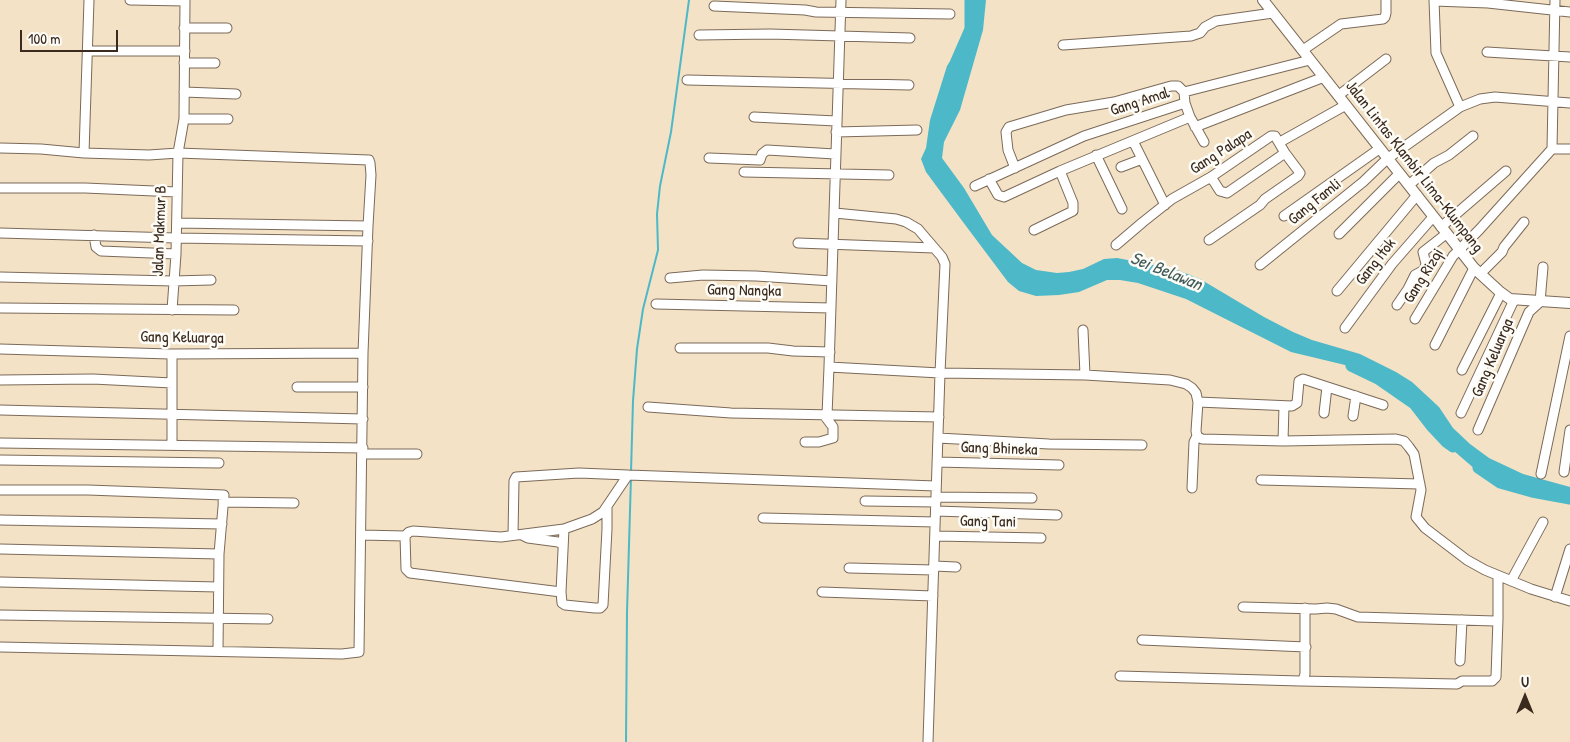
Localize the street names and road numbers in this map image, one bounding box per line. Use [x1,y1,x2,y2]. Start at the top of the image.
street label: Jalan Lintas Klambir Lima–Klumpang [1341,77,1487,257]
street label: Gang Amal [1108,83,1172,121]
street label: Gang Palapa [1187,125,1255,179]
street label: Gang Famli [1284,175,1346,229]
street label: Jalan Makmur B [149,185,171,277]
street label: Gang Itok [1352,235,1400,289]
street label: Gang Rizqi [1400,245,1448,307]
street label: Gang Nangka [707,281,781,301]
street label: Gang Keluarga [1468,316,1518,400]
street label: Gang Keluarga [140,328,224,348]
street label: Gang Bhineka [960,438,1038,460]
street label: Gang Tani [960,512,1016,532]

